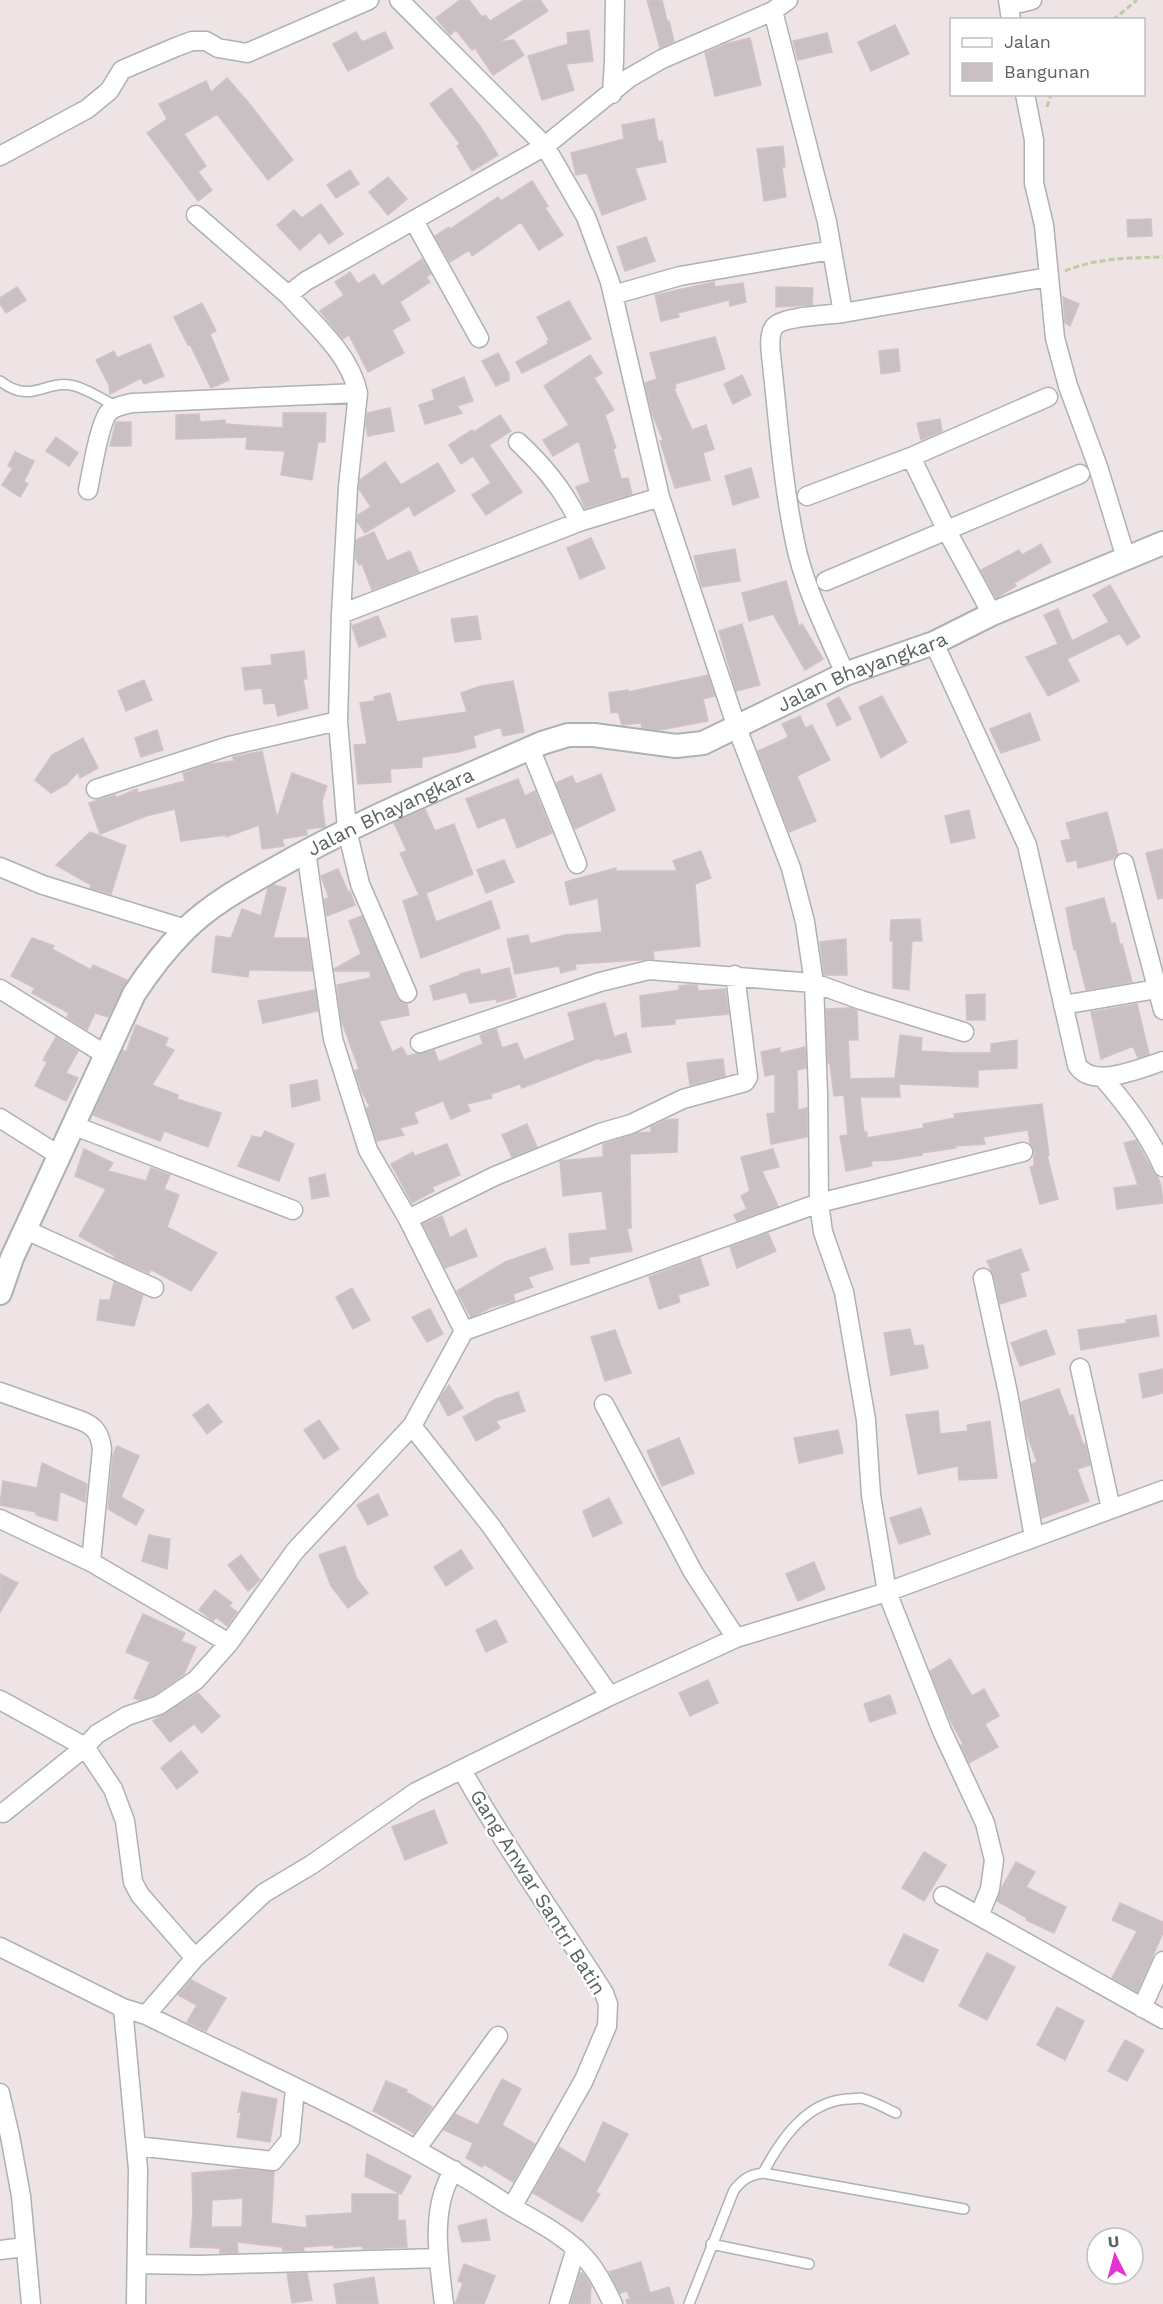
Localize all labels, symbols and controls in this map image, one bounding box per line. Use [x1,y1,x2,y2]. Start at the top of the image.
legend [950,18,1145,96]
text: Jalan [1004,31,1051,52]
text: Bangunan [1004,61,1090,82]
street label: Jalan Bhayangkara [773,626,951,717]
street label: Jalan Bhayangkara [303,762,477,861]
street label: Gang Anwar Santri Batin [465,1785,611,1999]
north arrow [1085,2226,1145,2286]
text: U [1107,2232,1120,2252]

